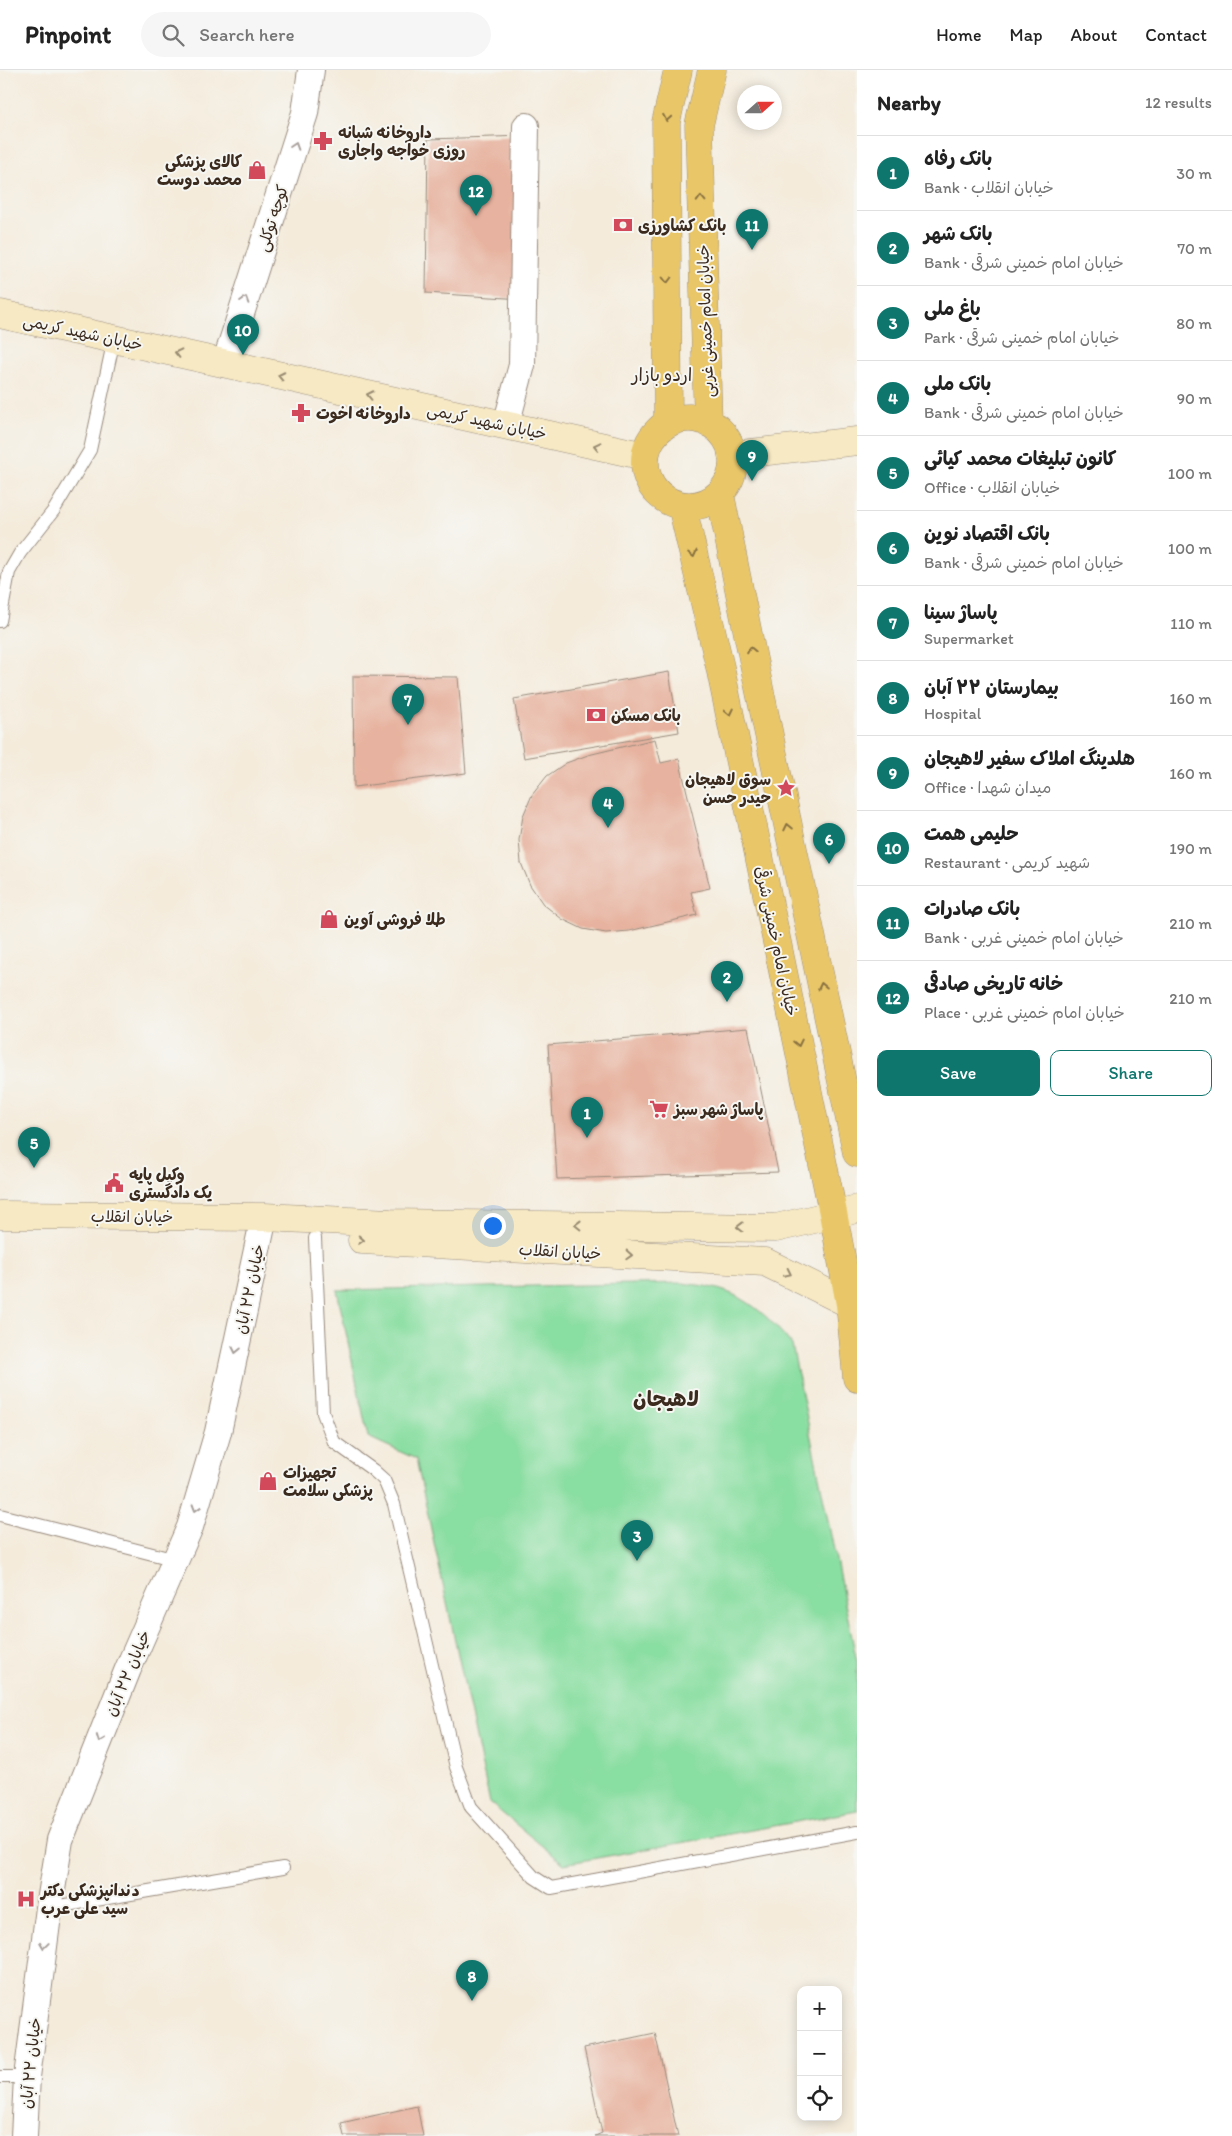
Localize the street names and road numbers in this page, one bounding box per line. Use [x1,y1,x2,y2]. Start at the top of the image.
street label: کوچه توکلی [253,182,293,254]
street label: خیابان امام خمینی غربی [693,244,721,398]
street label: خیابان شهید کریمی [21,311,144,355]
street label: خیابان شهید کریمی [425,400,548,444]
street label: خیابان امام خمینی شرقی [748,864,803,1018]
street label: خیابان انقلاب [91,1207,173,1226]
street label: خیابان انقلاب [518,1240,602,1263]
street label: خیابان ۲۲ آبان [231,1242,268,1336]
street label: خیابان ۲۲ آبان [101,1627,154,1719]
street label: خیابان ۲۲ آبان [16,2016,45,2110]

